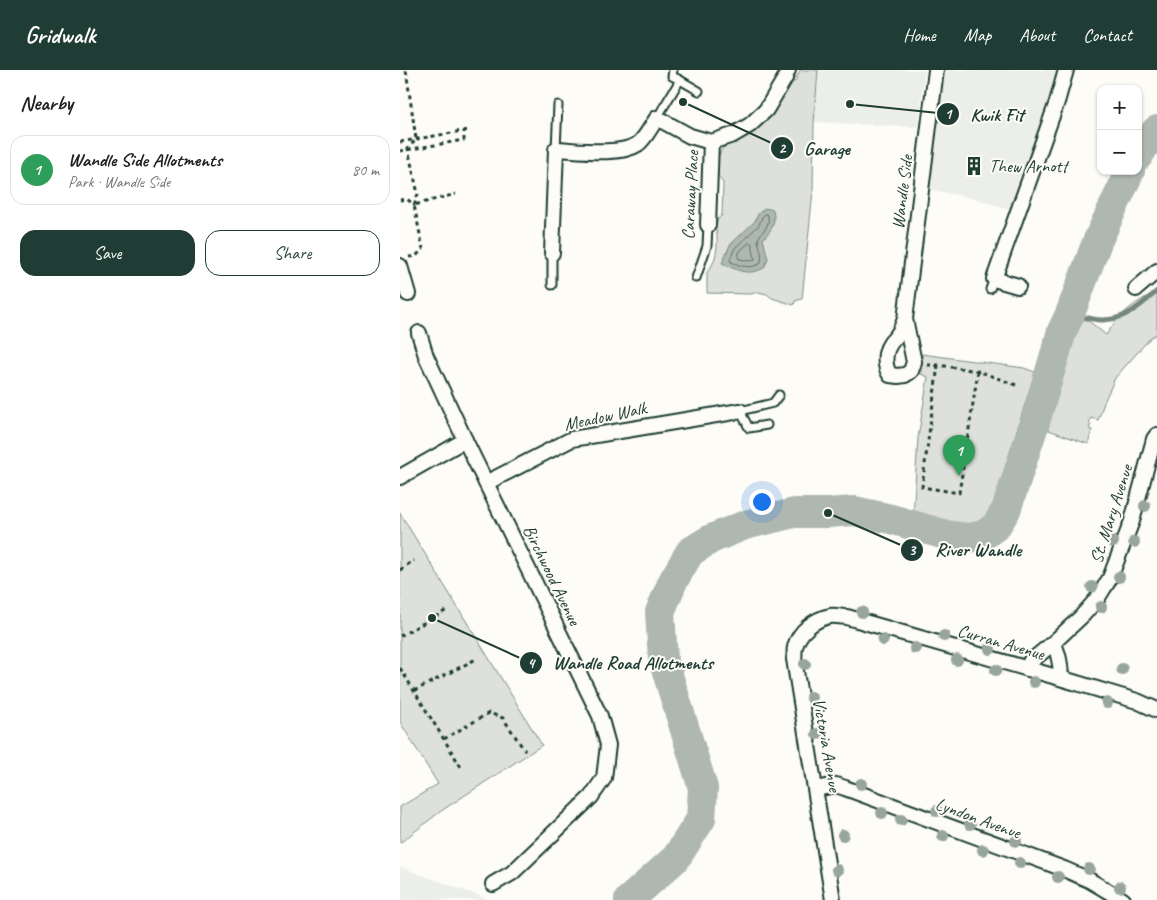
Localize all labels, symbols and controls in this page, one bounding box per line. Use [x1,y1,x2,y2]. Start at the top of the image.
text: Gridwalk [25,20,95,50]
text: Home [903,24,936,46]
text: Map [964,24,991,46]
text: About [1019,24,1055,46]
text: Contact [1083,24,1132,46]
map controls [1097,85,1142,175]
button: + [1097,85,1142,130]
text: Nearby [20,90,73,116]
callout: Kwik Fit [935,97,1034,131]
text: Kwik Fit [970,103,1026,127]
text: 1 [945,105,954,124]
button: − [1097,130,1142,175]
callout: Garage [769,131,860,165]
text: Garage [804,137,852,161]
text: 2 [779,139,787,158]
text: Wandle Side Allotments [68,148,222,172]
street label: Caraway Place [677,149,703,240]
street label: Wandle Side [887,153,918,230]
building icon: Thew Arnott [963,155,985,177]
place label: Thew Arnott [989,155,1070,177]
text: 1 [33,160,41,180]
text: 80 m [352,160,379,180]
text: Park · Wandle Side [68,172,170,192]
button: Save [20,230,195,276]
button: Share [205,230,380,276]
street label: Meadow Walk [562,396,650,435]
pin: 1 [943,435,975,476]
street label: St. Mary Avenue [1085,461,1138,566]
your location [749,489,775,515]
street label: Birchwood Avenue [518,521,586,630]
callout: River Wandle [900,533,1031,567]
text: River Wandle [935,538,1023,562]
text: 3 [909,541,917,560]
street label: Curran Avenue [955,619,1048,665]
callout: Wandle Road Allotments [519,646,722,680]
text: Wandle Road Allotments [553,651,715,675]
text: 4 [528,654,537,673]
street label: Victoria Avenue [808,697,846,794]
street label: Lyndon Avenue [932,792,1025,844]

